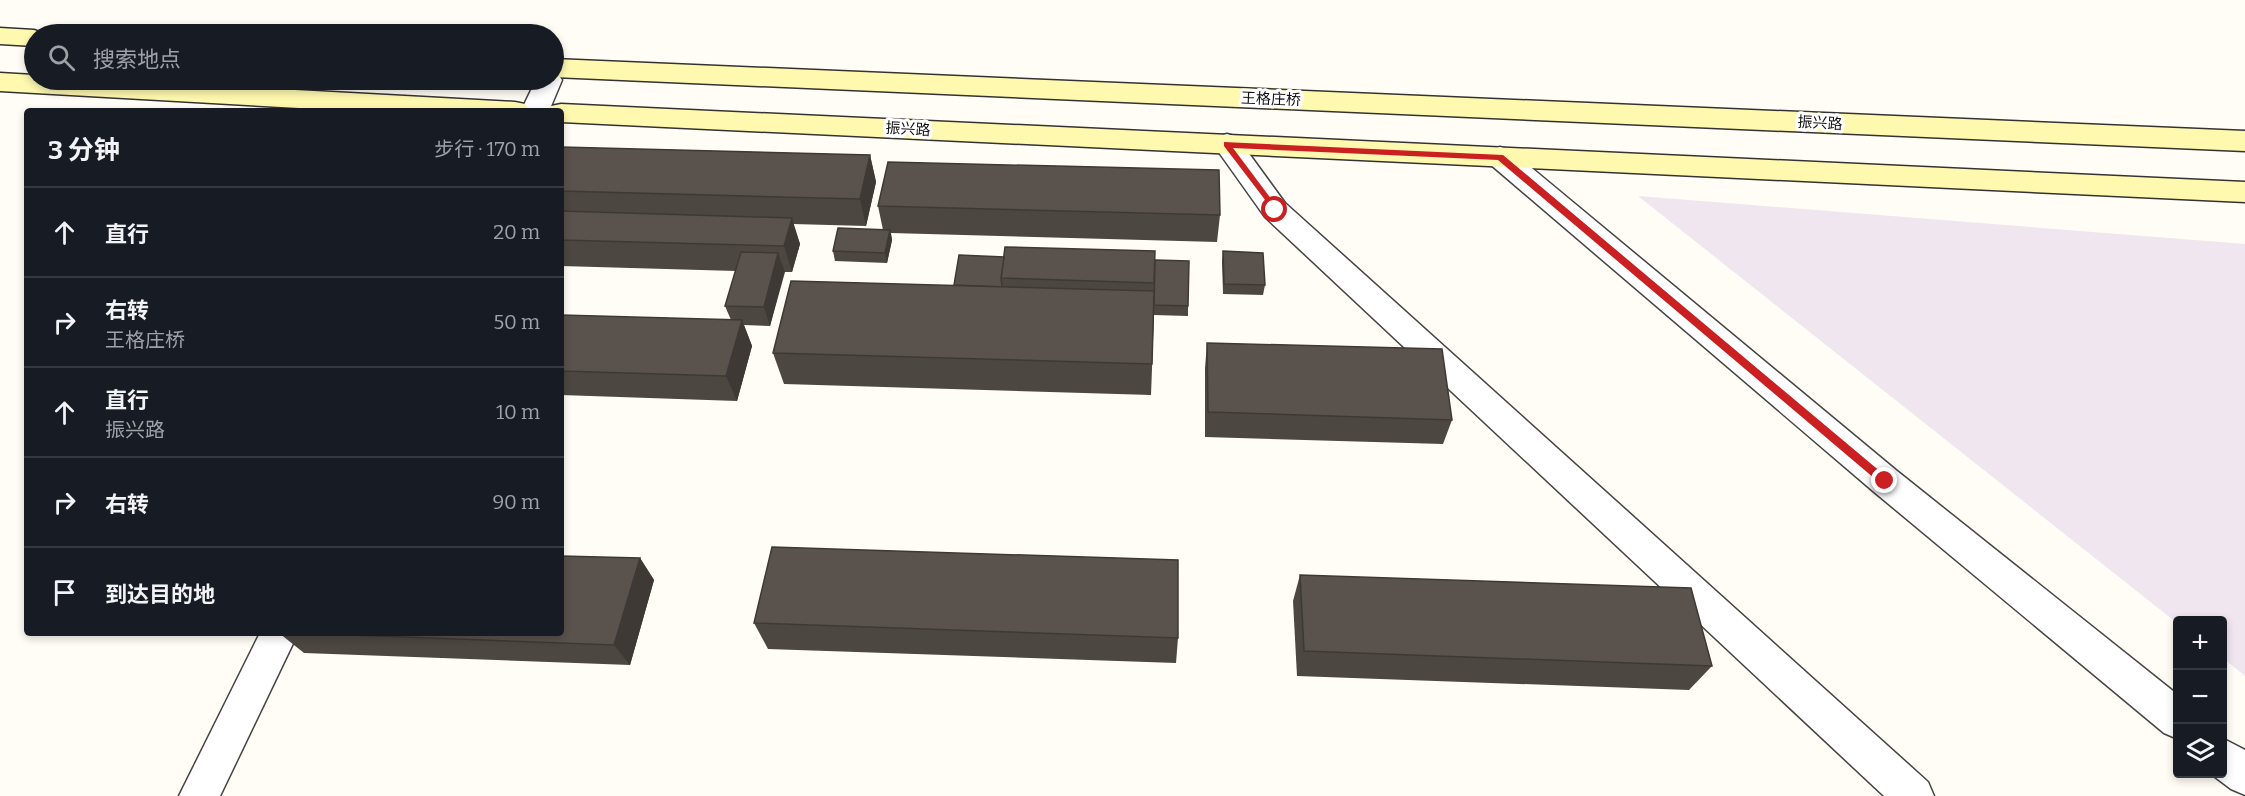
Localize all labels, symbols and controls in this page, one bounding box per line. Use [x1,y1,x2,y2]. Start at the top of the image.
search box [24,24,564,90]
icon: search [45,41,78,74]
text: 搜索地点 [93,46,181,73]
street label: 王格庄桥 [1241,89,1301,109]
street label: 振兴路 [1797,113,1843,133]
street label: 振兴路 [885,119,931,139]
text: 3 分钟 [48,135,120,166]
text: 步行 · 170 m [434,137,540,161]
route start [1261,196,1287,222]
icon: ahead [48,216,81,249]
text: 20 m [493,220,540,244]
text: 直行 [105,221,149,248]
text: 右转 [105,297,149,324]
icon: right [48,306,81,339]
text: 50 m [493,310,540,334]
text: 王格庄桥 [105,328,185,352]
text: 直行 [105,387,149,414]
icon: ahead [48,396,81,429]
text: 10 m [496,400,540,424]
text: 振兴路 [105,418,165,442]
route end [1871,467,1897,493]
icon: right [48,486,81,519]
text: 90 m [492,490,540,514]
text: 右转 [105,491,149,518]
icon: arrive [48,576,81,609]
text: 到达目的地 [105,581,215,608]
map controls [2173,616,2227,778]
button: + [2173,616,2227,670]
button: − [2173,670,2227,724]
button: layers [2173,724,2227,778]

